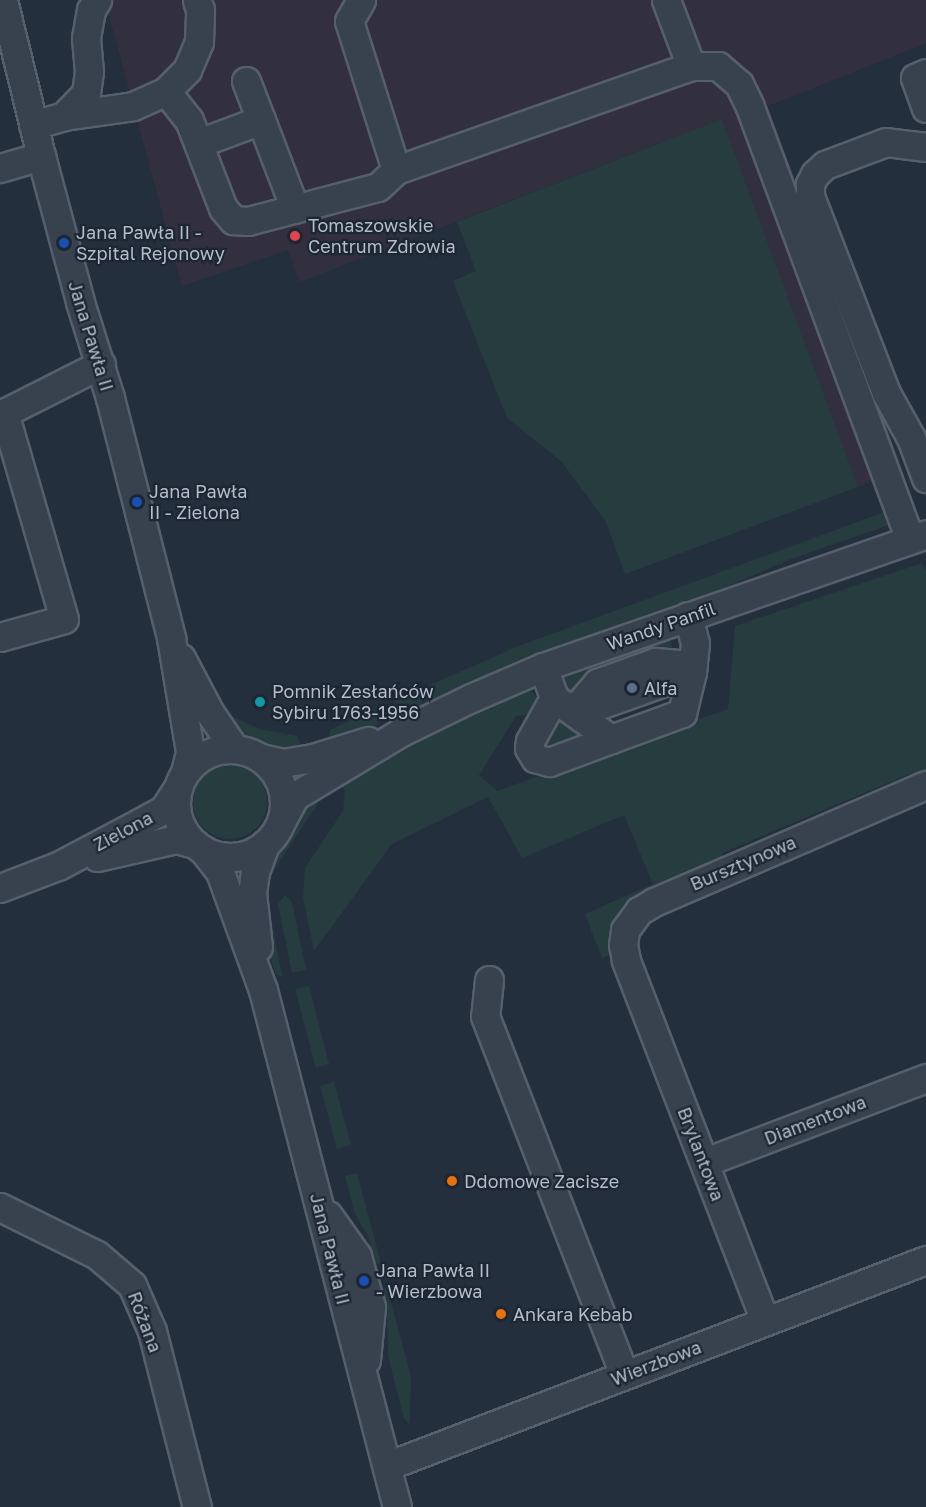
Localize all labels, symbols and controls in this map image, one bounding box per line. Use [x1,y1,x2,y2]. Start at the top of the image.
place label: Tomaszowskie Centrum Zdrowia [308,215,456,258]
place label: Jana Pawła II - Szpital Rejonowy [76,222,225,264]
marker: Tomaszowskie Centrum Zdrowia [286,227,304,245]
marker: Jana Pawła II - Szpital Rejonowy [57,236,71,250]
street label: Jana Pawła II [64,278,118,394]
place label: Jana Pawła II - Zielona [149,481,247,524]
marker: Jana Pawła II - Zielona [130,495,144,509]
street label: Wandy Panfil [604,597,718,655]
place label: Alfa [644,677,677,699]
place label: Pomnik Zesłańców Sybiru 1763-1956 [272,681,434,724]
marker: Alfa [625,681,639,695]
marker: Pomnik Zesłańców Sybiru 1763-1956 [253,695,267,709]
street label: Zielona [90,807,156,855]
street label: Bursztynowa [687,831,799,895]
street label: Diamentowa [761,1091,869,1149]
street label: Brylantowa [673,1104,729,1204]
place label: Ddomowe Zacisze [464,1170,619,1192]
marker: Ddomowe Zacisze [445,1174,459,1188]
street label: Jana Pawła II [306,1191,354,1307]
place label: Jana Pawła II - Wierzbowa [376,1260,490,1302]
marker: Jana Pawła II - Wierzbowa [357,1274,371,1288]
street label: Różana [124,1289,166,1355]
place label: Ankara Kebab [513,1303,633,1325]
marker: Ankara Kebab [494,1307,508,1321]
street label: Wierzbowa [608,1336,704,1390]

